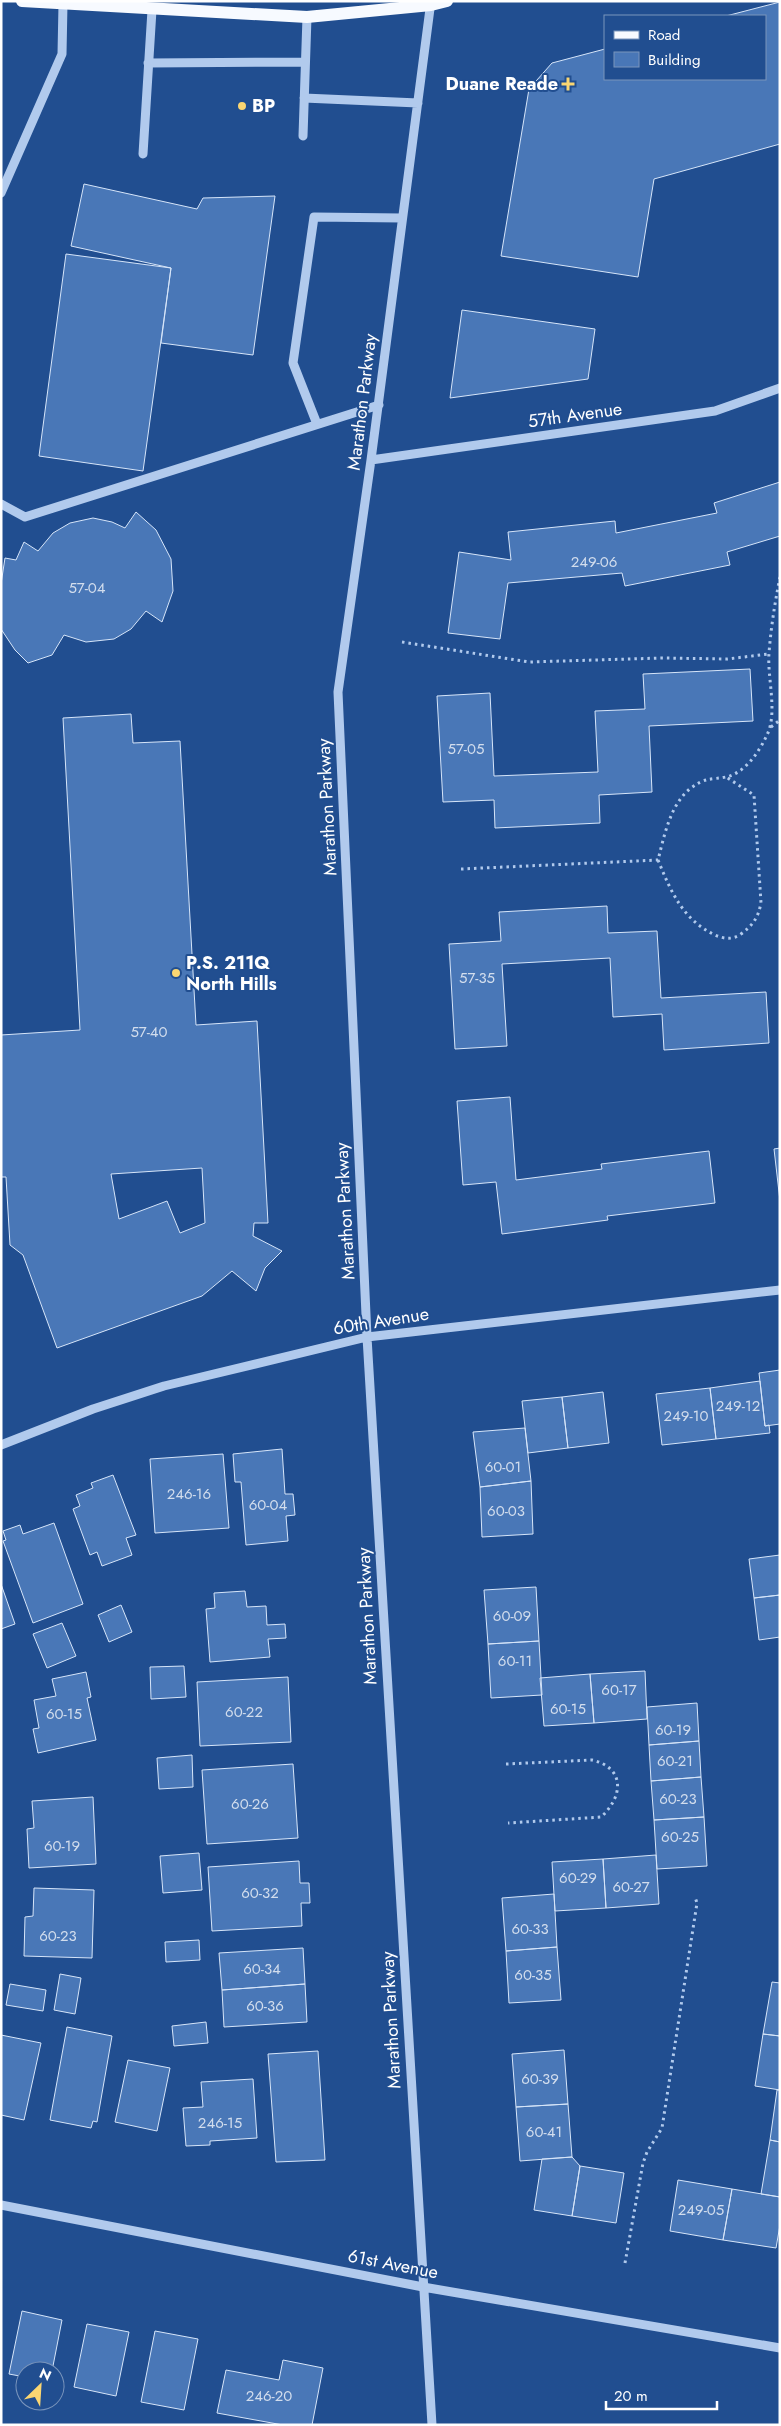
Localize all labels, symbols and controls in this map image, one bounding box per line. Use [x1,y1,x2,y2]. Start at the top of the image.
legend [604,15,766,80]
text: Road [648,24,680,46]
text: Building [648,49,700,71]
place label: Duane Reade [446,71,558,97]
marker: Duane Reade [562,78,574,90]
place label: BP [252,93,275,119]
marker: BP [236,100,248,112]
street label: Marathon Parkway [341,332,383,472]
street label: 57th Avenue [526,396,624,434]
house number: 249-06 [571,551,617,573]
house number: 57-04 [68,577,106,599]
street label: Marathon Parkway [310,738,344,876]
house number: 57-05 [448,738,484,760]
place label: P.S. 211Q North Hills [186,950,277,997]
marker: P.S. 211Q North Hills [170,967,182,979]
house number: 57-35 [459,967,495,989]
house number: 57-40 [130,1021,168,1043]
street label: Marathon Parkway [328,1142,362,1280]
street label: 60th Avenue [331,1301,431,1341]
house number: 249-12 [716,1395,760,1417]
house number: 249-10 [664,1405,708,1427]
house number: 60-01 [485,1456,521,1478]
house number: 246-16 [167,1483,211,1505]
house number: 60-04 [249,1494,288,1516]
house number: 60-03 [487,1500,525,1522]
street label: Marathon Parkway [350,1547,384,1685]
house number: 60-09 [493,1605,531,1627]
house number: 60-11 [498,1650,532,1672]
house number: 60-17 [601,1679,637,1701]
house number: 60-15 [550,1698,586,1720]
house number: 60-22 [225,1701,263,1723]
house number: 60-15 [46,1703,82,1725]
house number: 60-19 [655,1719,691,1741]
house number: 60-21 [657,1750,693,1772]
house number: 60-23 [659,1788,697,1810]
house number: 60-26 [231,1793,269,1815]
house number: 60-25 [661,1826,699,1848]
house number: 60-19 [44,1835,80,1857]
house number: 60-29 [559,1867,597,1889]
house number: 60-27 [612,1876,650,1898]
house number: 60-32 [241,1882,279,1904]
house number: 60-33 [511,1918,549,1940]
house number: 60-23 [39,1925,77,1947]
street label: Marathon Parkway [374,1951,408,2089]
house number: 60-34 [243,1958,281,1980]
house number: 60-35 [514,1964,552,1986]
house number: 60-36 [246,1995,284,2017]
house number: 60-39 [521,2068,559,2090]
house number: 246-15 [198,2112,242,2134]
house number: 60-41 [526,2121,562,2143]
house number: 249-05 [678,2199,724,2221]
street label: 61st Avenue [346,2243,440,2285]
north arrow [15,2361,65,2411]
text: N [36,2363,55,2386]
scale bar [606,2378,717,2410]
house number: 246-20 [246,2385,292,2407]
text: 20 m [614,2385,648,2407]

